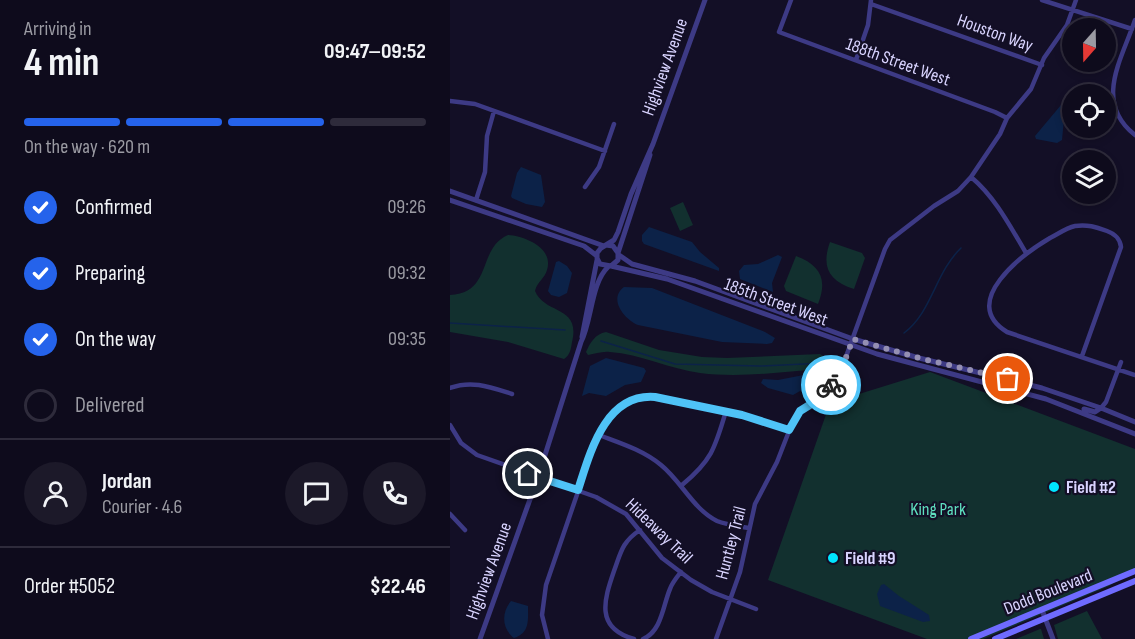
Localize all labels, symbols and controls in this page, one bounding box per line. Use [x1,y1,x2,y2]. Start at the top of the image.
street label: Houston Way [954,10,1036,56]
street label: Highview Avenue [638,16,692,118]
text: Arriving in [24,17,92,41]
north arrow [1062,18,1116,72]
map controls [1062,18,1116,204]
street label: 188th Street West [843,33,954,91]
text: 09:47–09:52 [324,38,426,65]
text: 4 min [24,40,99,87]
button: locate [1062,84,1116,138]
text: On the way · 620 m [24,135,150,159]
button: layers [1062,150,1116,204]
icon: check [24,191,57,224]
text: Confirmed [75,194,152,221]
text: 09:26 [387,195,426,219]
icon: check [24,257,57,290]
text: Preparing [75,260,145,287]
text: 09:32 [388,261,426,285]
street label: 185th Street West [721,274,831,331]
icon: check [24,323,57,356]
text: On the way [75,326,156,353]
text: 09:35 [388,327,426,351]
pin [982,353,1033,404]
courier [801,355,861,415]
icon: bag [991,362,1024,395]
icon: bike [815,369,848,402]
text: Delivered [75,392,144,419]
pin [502,448,553,499]
icon: home [511,457,544,490]
button: person [24,462,87,525]
button: chat [285,462,348,525]
button: phone [363,462,426,525]
text: Jordan [102,468,151,495]
place label: Field #2 [1066,477,1116,498]
marker: Field #2 [1047,480,1061,494]
street label: Hideaway Trail [621,494,697,568]
text: Courier · 4.6 [102,495,182,519]
park label: King Park [910,499,966,520]
street label: Huntley Trail [711,504,751,582]
street label: Highview Avenue [462,520,516,622]
place label: Field #9 [845,548,895,569]
marker: Field #9 [826,551,840,565]
street label: Dodd Boulevard [1001,565,1095,619]
text: Order #5052 [24,573,115,600]
text: $22.46 [370,573,426,600]

